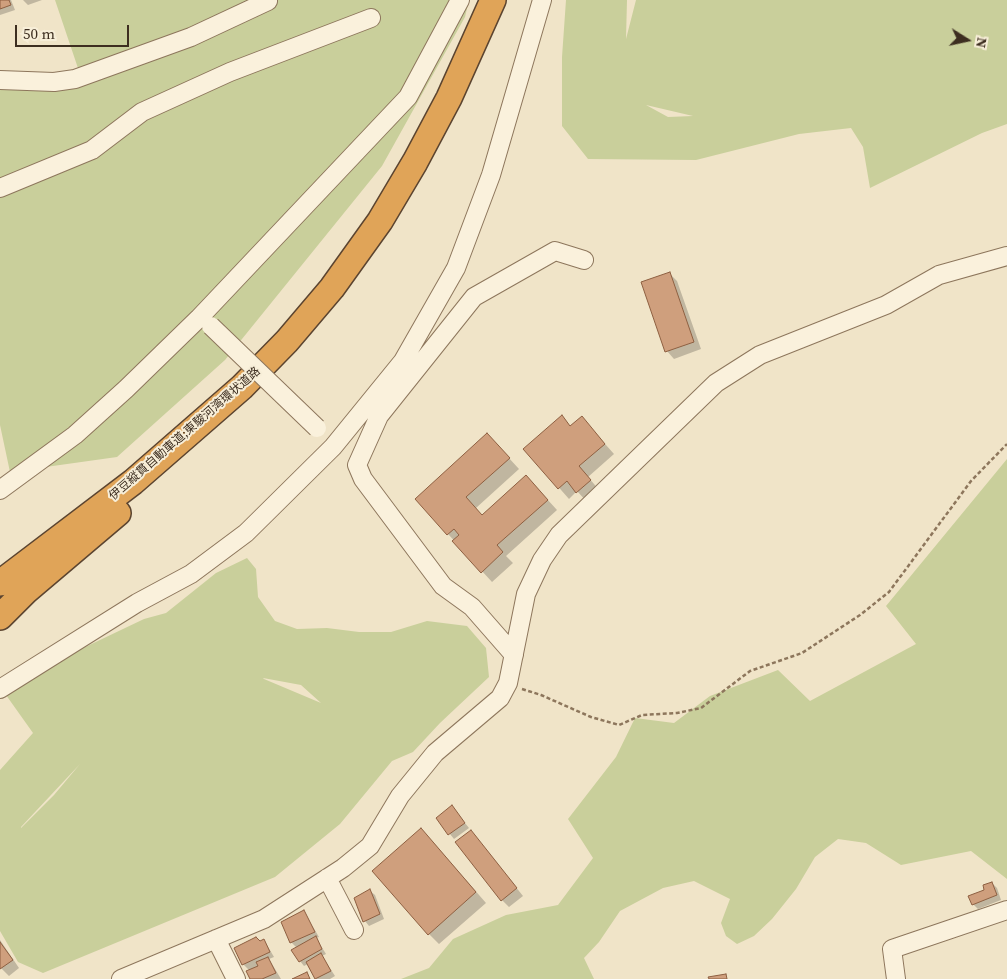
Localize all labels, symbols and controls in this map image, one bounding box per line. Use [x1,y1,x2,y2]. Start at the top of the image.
scale bar [18,15,131,47]
north arrow [942,15,992,65]
text: 50 m [23,23,55,44]
text: N [971,36,993,49]
street label: 伊豆縦貫自動車道;東駿河湾環状道路 [106,364,264,504]

